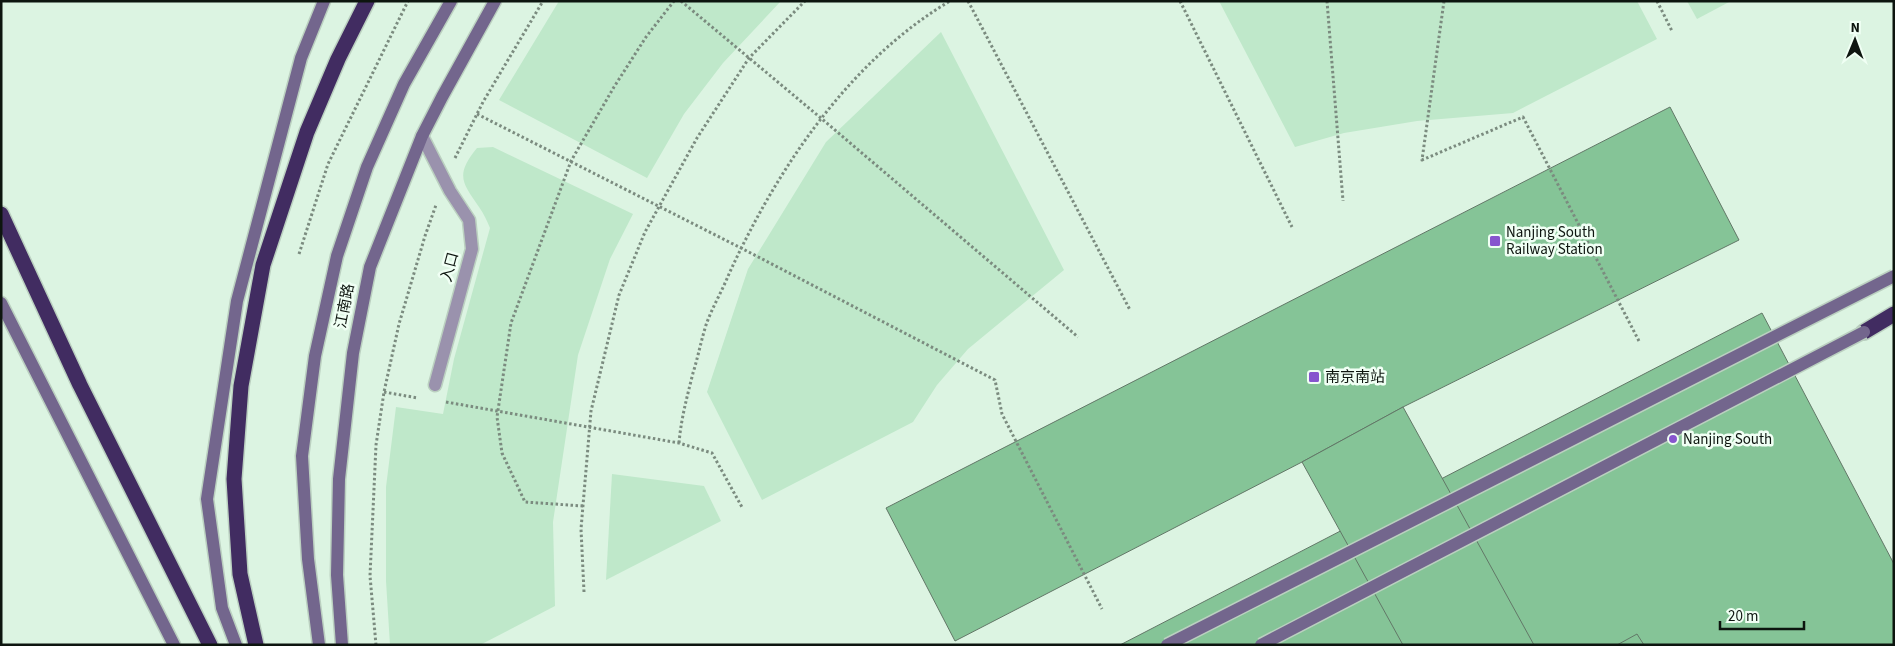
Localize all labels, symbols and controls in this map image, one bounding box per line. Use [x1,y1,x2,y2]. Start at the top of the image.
north arrow [1830,15,1880,65]
text: N [1850,18,1860,38]
place label: Nanjing South Railway Station [1506,222,1603,260]
marker: Nanjing South Railway Station [1488,234,1502,248]
street label: 入口 [436,250,464,284]
street label: 江南路 [330,282,360,330]
place label: 南京南站 [1325,367,1385,388]
marker: 南京南站 [1307,370,1321,384]
place label: Nanjing South [1683,429,1772,450]
marker: Nanjing South [1667,433,1679,445]
scale bar [1720,598,1804,630]
text: 20 m [1728,606,1758,627]

